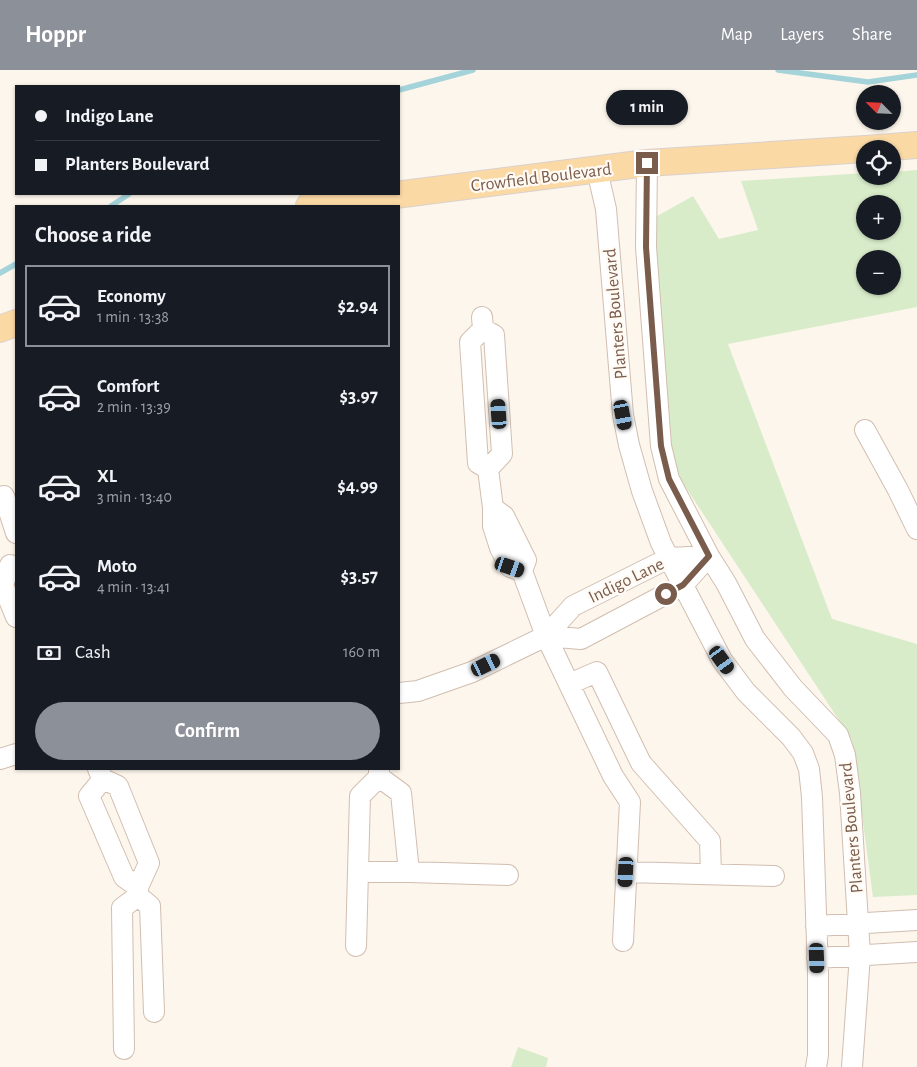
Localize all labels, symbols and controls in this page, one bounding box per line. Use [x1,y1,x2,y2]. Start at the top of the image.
text: Hoppr [25,23,86,47]
text: Map [721,26,752,44]
text: Layers [780,26,824,44]
text: Share [852,26,892,44]
north arrow [856,85,901,130]
map controls [856,85,901,295]
callout: 1 min [606,91,688,126]
text: 1 min [630,99,664,115]
text: Indigo Lane [65,107,153,126]
button: locate [856,140,901,185]
route end [636,152,658,174]
text: Planters Boulevard [65,155,210,174]
street label: Crowfield Boulevard [470,160,612,196]
button: + [856,195,901,240]
text: Choose a ride [35,224,151,246]
street label: Planters Boulevard [601,248,631,380]
button: − [856,250,901,295]
icon: car [37,284,82,329]
text: Economy [97,287,166,306]
text: $2.94 [337,297,378,316]
text: 1 min · 13:38 [97,309,169,325]
icon: car [37,374,82,419]
text: Comfort [97,377,159,396]
text: $3.97 [340,387,378,406]
text: 2 min · 13:39 [97,399,171,415]
car [490,399,507,429]
car [612,399,633,431]
icon: car [37,464,82,509]
text: XL [97,467,117,486]
text: $4.99 [337,477,378,496]
text: 3 min · 13:40 [97,489,172,505]
icon: car [37,554,82,599]
car [493,555,526,579]
street label: Indigo Lane [586,555,667,607]
text: Moto [97,557,137,576]
text: $3.57 [340,567,378,586]
text: 4 min · 13:41 [97,579,170,595]
route start [655,583,677,605]
icon: cash [35,639,63,667]
text: Cash [75,643,111,662]
car [707,643,736,677]
text: 160 m [343,644,380,660]
car [469,652,502,678]
button: Confirm [35,702,380,760]
street label: Planters Boulevard [837,762,867,894]
car [617,857,634,887]
car [808,943,825,973]

